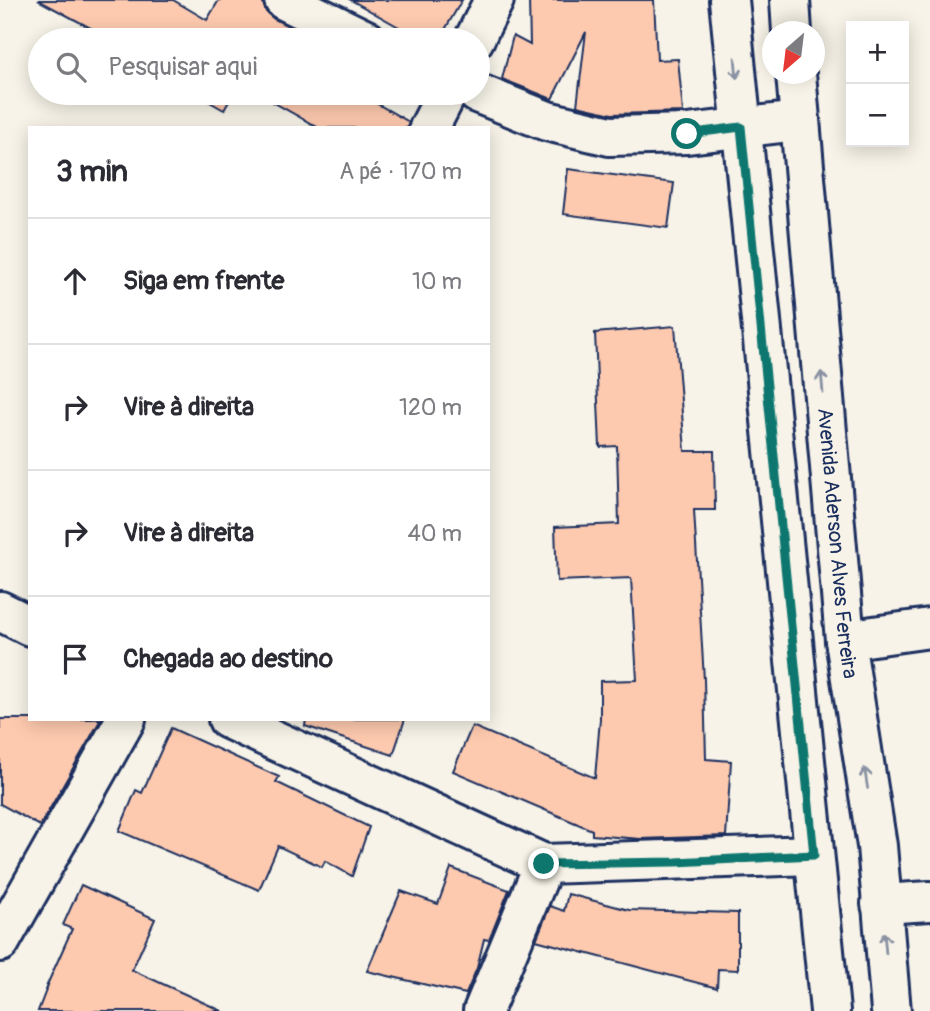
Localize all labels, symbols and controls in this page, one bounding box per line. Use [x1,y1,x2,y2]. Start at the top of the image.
north arrow [762,21,825,84]
map controls [846,21,909,147]
button: + [846,21,909,84]
search box [28,28,490,105]
icon: search [52,48,90,86]
text: Pesquisar aqui [108,51,257,83]
one-way arrow [730,56,743,79]
button: − [846,84,909,147]
route start [671,118,702,149]
text: 3 min [56,153,128,190]
text: A pé · 170 m [339,157,462,186]
icon: ahead [56,262,94,300]
text: Siga em frente [123,265,284,297]
text: 10 m [412,267,462,296]
one-way arrow [815,371,828,394]
icon: right [56,388,94,426]
text: Vire à direita [123,391,254,423]
text: 120 m [399,393,462,422]
street label: Avenida Aderson Alves Ferreira [811,407,864,680]
icon: right [56,514,94,552]
text: Vire à direita [123,517,254,549]
text: 40 m [408,519,462,548]
icon: arrive [56,640,94,678]
text: Chegada ao destino [123,643,333,675]
one-way arrow [859,767,872,790]
route end [528,848,559,879]
one-way arrow [878,932,891,955]

